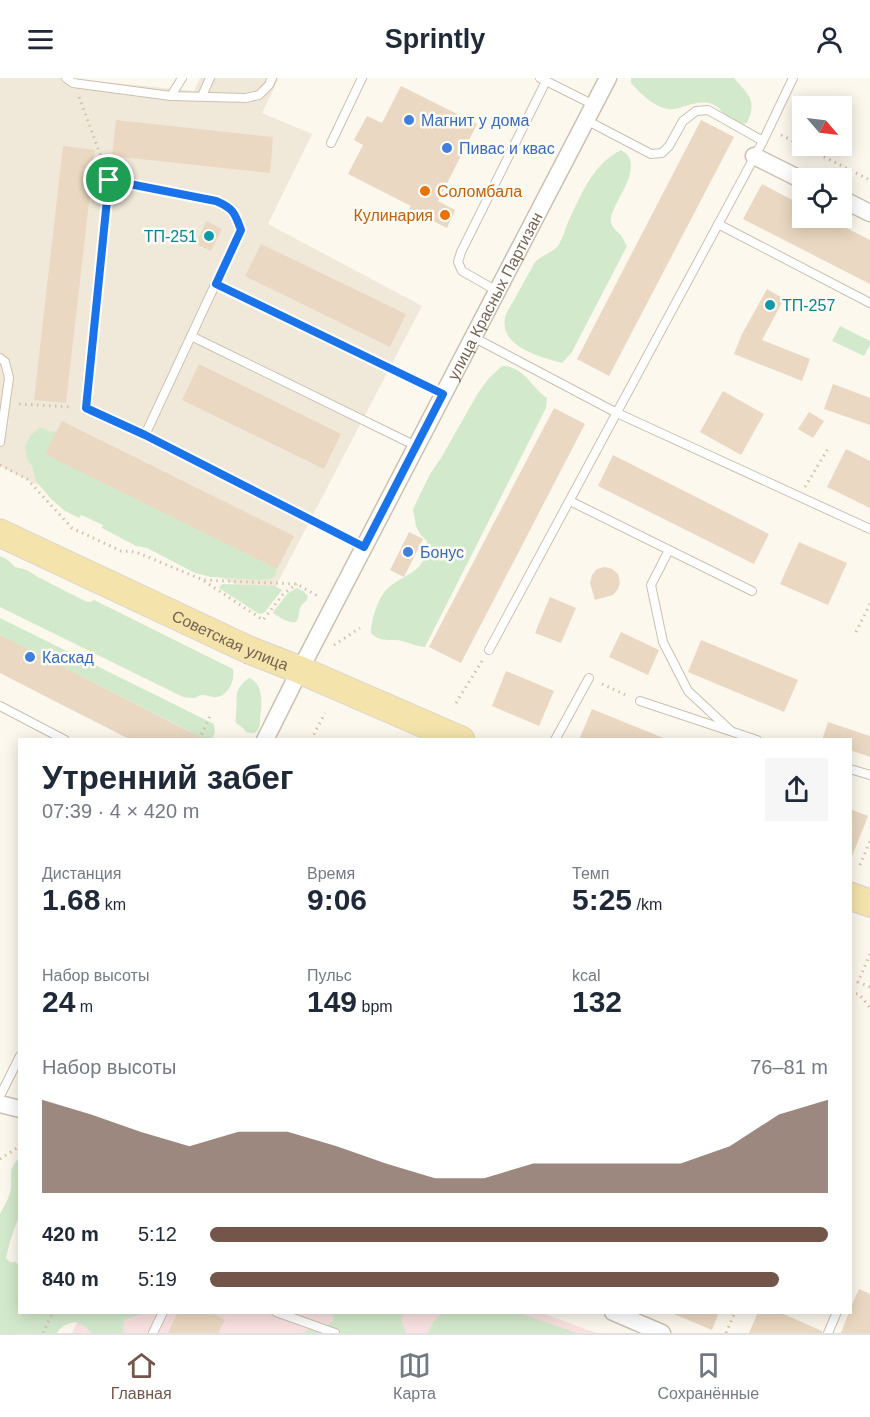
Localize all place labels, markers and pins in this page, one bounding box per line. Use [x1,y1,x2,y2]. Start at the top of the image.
place label: Магнит у дома [421,112,529,129]
marker: Магнит у дома [402,113,416,127]
place label: Пивас и квас [459,140,555,157]
marker: Пивас и квас [440,141,454,155]
pin [83,154,134,205]
place label: Соломбала [437,183,522,200]
marker: Соломбала [418,184,432,198]
place label: Кулинария [354,207,433,224]
marker: Кулинария [438,208,452,222]
place label: ТП-251 [144,228,197,245]
marker: ТП-251 [202,229,216,243]
place label: ТП-257 [782,297,835,314]
marker: ТП-257 [763,298,777,312]
place label: Бонус [420,544,464,561]
marker: Бонус [401,545,415,559]
place label: Каскад [42,649,94,666]
marker: Каскад [23,650,37,664]

